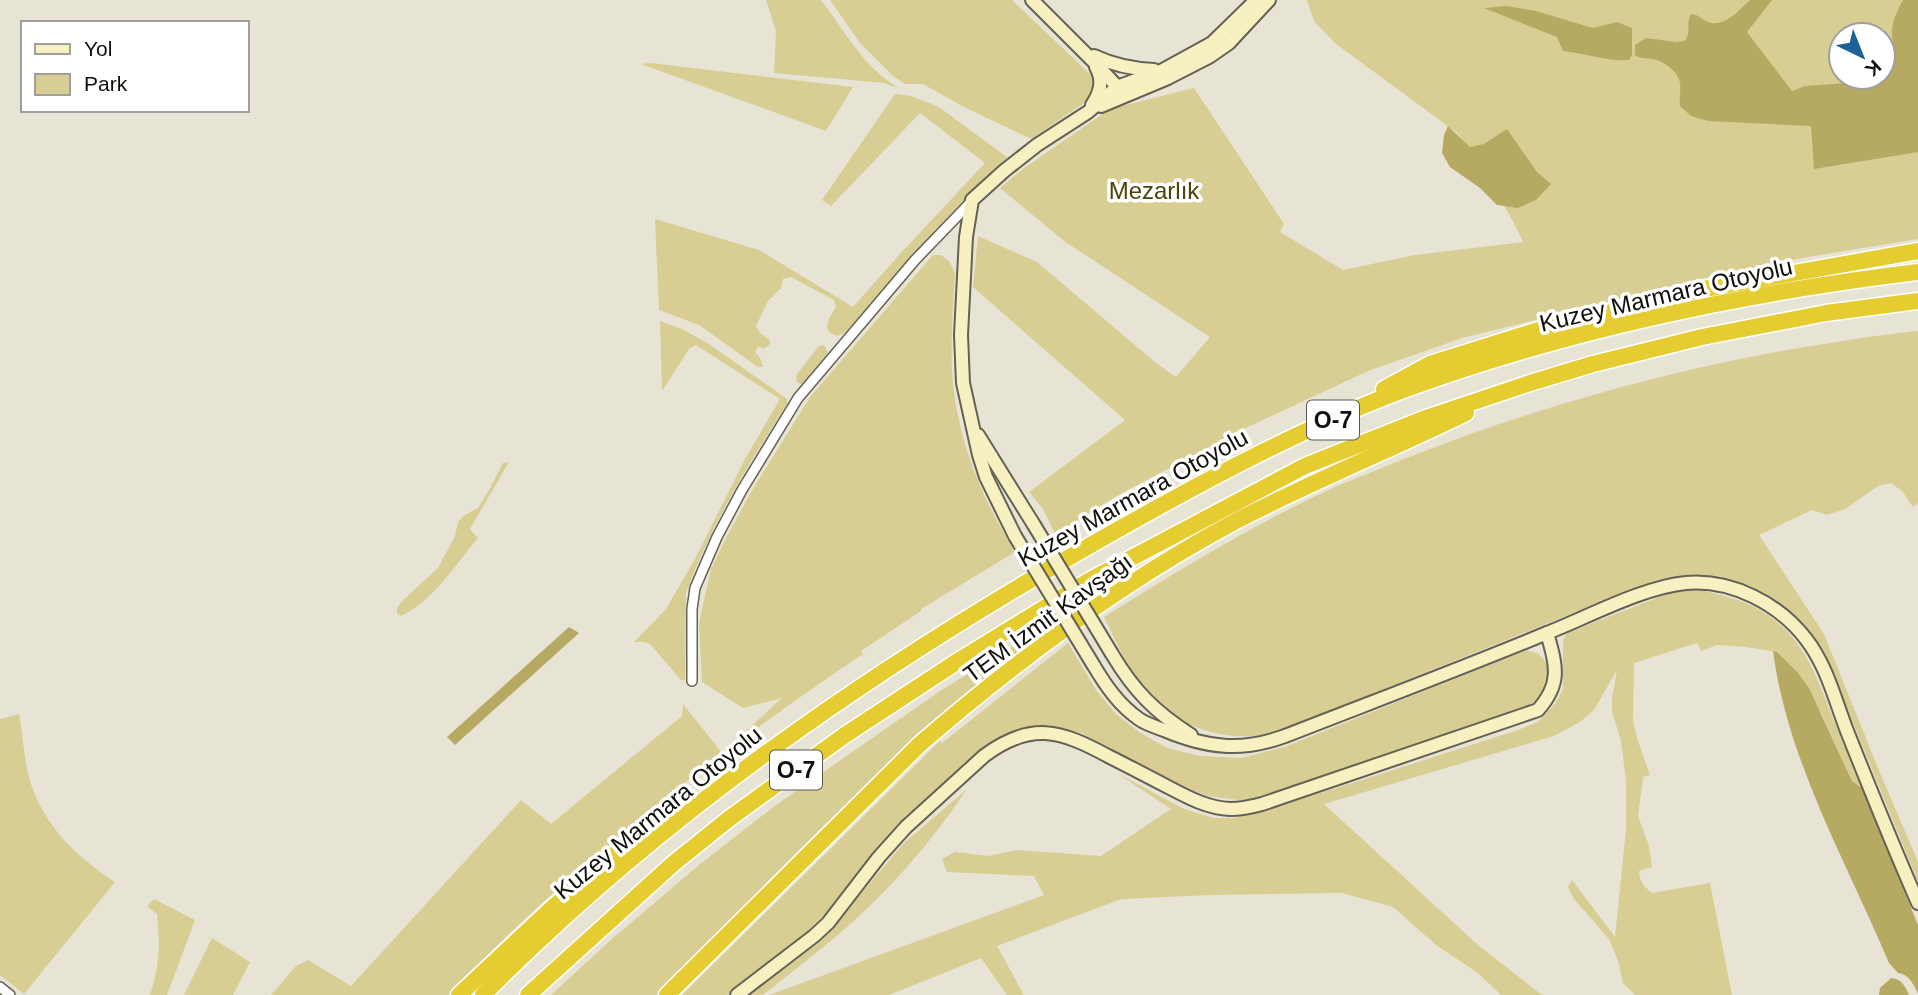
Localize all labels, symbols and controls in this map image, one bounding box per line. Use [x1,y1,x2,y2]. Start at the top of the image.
legend [21,21,248,112]
north arrow [1827,21,1897,91]
text: Yol [84,37,112,60]
text: K [1861,56,1885,81]
text: Park [84,72,128,95]
park label: Mezarlık [1109,177,1200,204]
street label: Kuzey Marmara Otoyolu [1537,252,1795,337]
road number: O-7 [1307,400,1359,440]
street label: Kuzey Marmara Otoyolu [1013,423,1252,572]
street label: TEM İzmit Kavşağı [958,547,1137,688]
street label: Kuzey Marmara Otoyolu [549,721,767,905]
road number: O-7 [770,750,822,790]

